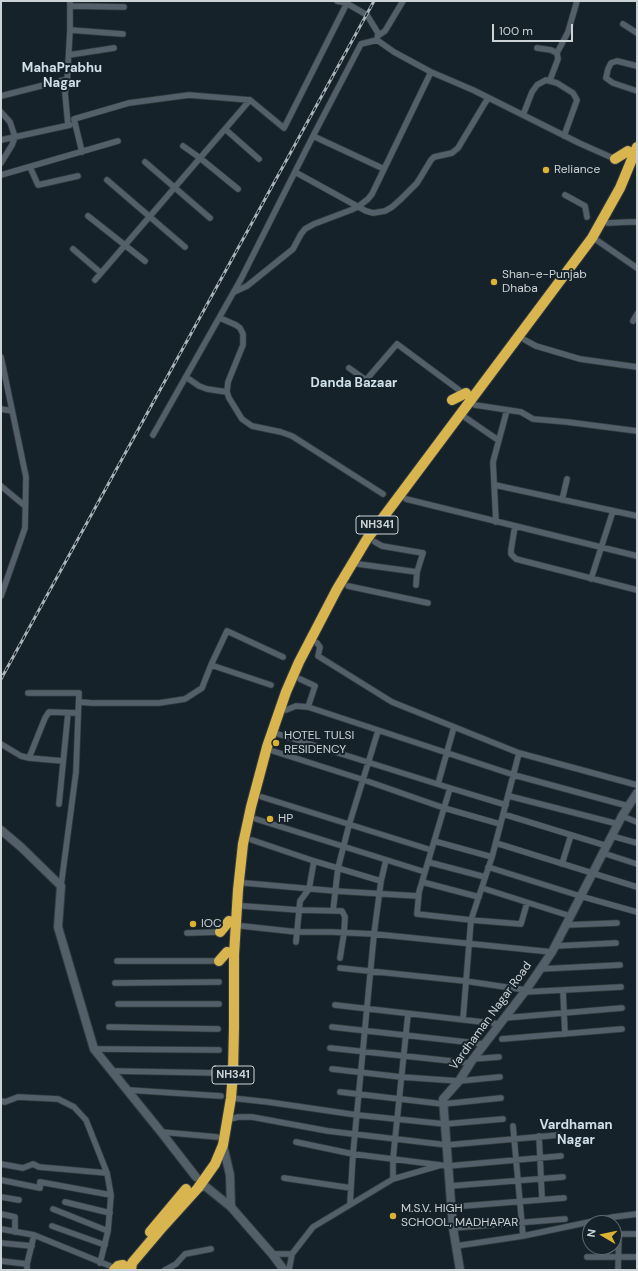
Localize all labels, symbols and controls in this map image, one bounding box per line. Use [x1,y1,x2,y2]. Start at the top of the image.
scale bar [494,16,575,42]
text: 100 m [499,23,533,39]
district label: MahaPrabhu Nagar [22,61,102,92]
place label: Reliance [554,163,600,177]
marker: Reliance [541,165,551,175]
place label: Shan-e-Punjab Dhaba [502,268,587,296]
marker: Shan-e-Punjab Dhaba [489,277,499,287]
district label: Danda Bazaar [311,376,397,392]
road number: NH341 [356,516,398,534]
place label: HOTEL TULSI RESIDENCY [284,729,354,757]
marker: HOTEL TULSI RESIDENCY [271,738,281,748]
place label: HP [278,812,293,826]
marker: HP [265,814,275,824]
place label: IOC [201,917,222,931]
marker: IOC [188,919,198,929]
street label: Vardhaman Nagar Road [447,959,535,1073]
road number: NH341 [212,1066,254,1084]
district label: Vardhaman Nagar [539,1118,613,1149]
place label: M.S.V. HIGH SCHOOL, MADHAPAR [401,1202,518,1230]
marker: M.S.V. HIGH SCHOOL, MADHAPAR [388,1211,398,1221]
north arrow [582,1215,622,1255]
text: N [584,1228,599,1238]

